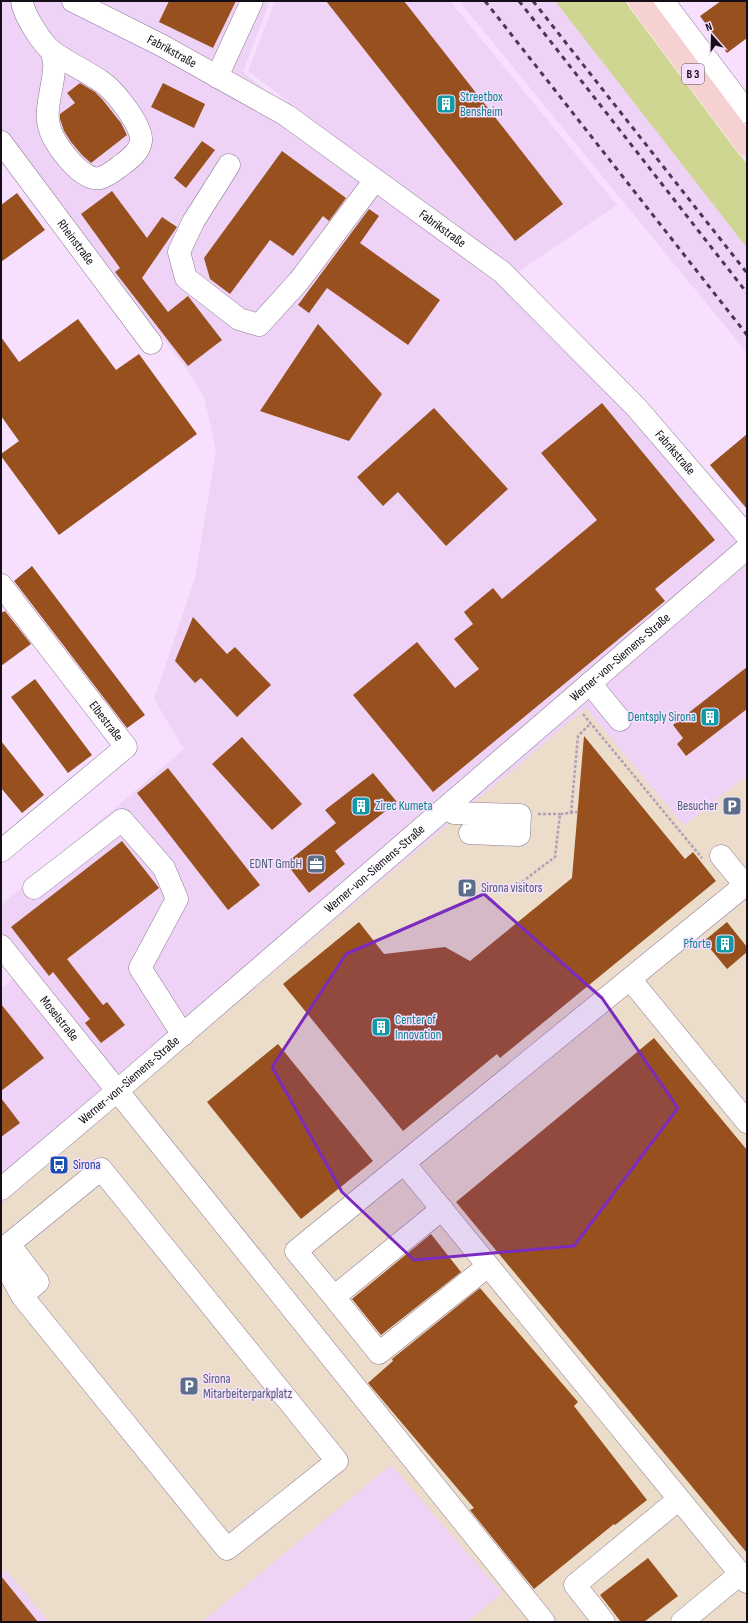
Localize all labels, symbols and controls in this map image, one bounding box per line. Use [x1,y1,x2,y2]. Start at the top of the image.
north arrow [692,16,732,56]
text: N [704,20,714,34]
street label: Fabrikstraße [145,31,199,71]
road number: B 3 [682,64,704,84]
place label: Streetbox Bensheim [460,89,503,120]
building icon: Streetbox Bensheim [435,93,457,115]
street label: Fabrikstraße [416,206,469,251]
street label: Rheinstraße [54,216,98,268]
street label: Fabrikstraße [652,427,699,478]
street label: Werner-von-Siemens-Straße [567,610,674,705]
street label: Elbestraße [86,698,127,744]
building icon: Dentsply Sirona [699,706,721,728]
place label: Dentsply Sirona [628,709,696,725]
building icon: Zirec Kumeta [350,795,372,817]
parking icon: Besucher [721,795,743,817]
place label: Zirec Kumeta [375,798,432,814]
place label: Besucher [677,798,718,814]
street label: Werner-von-Siemens-Straße [321,821,428,917]
office icon: EDNT GmbH [305,853,327,875]
place label: EDNT GmbH [249,856,302,872]
parking icon: Sirona visitors [456,877,478,899]
place label: Sirona visitors [481,880,543,896]
building icon: Pforte [714,933,736,955]
place label: Pforte [684,936,711,952]
street label: Moselstraße [36,993,82,1044]
place label: Center of Innovation [395,1012,441,1043]
building icon: Center of Innovation [370,1016,392,1038]
street label: Werner-von-Siemens-Straße [75,1033,183,1128]
bus stop icon: Sirona [48,1154,70,1176]
place label: Sirona [73,1157,100,1173]
place label: Sirona Mitarbeiterparkplatz [203,1371,293,1402]
parking icon: Sirona Mitarbeiterparkplatz [178,1375,200,1397]

